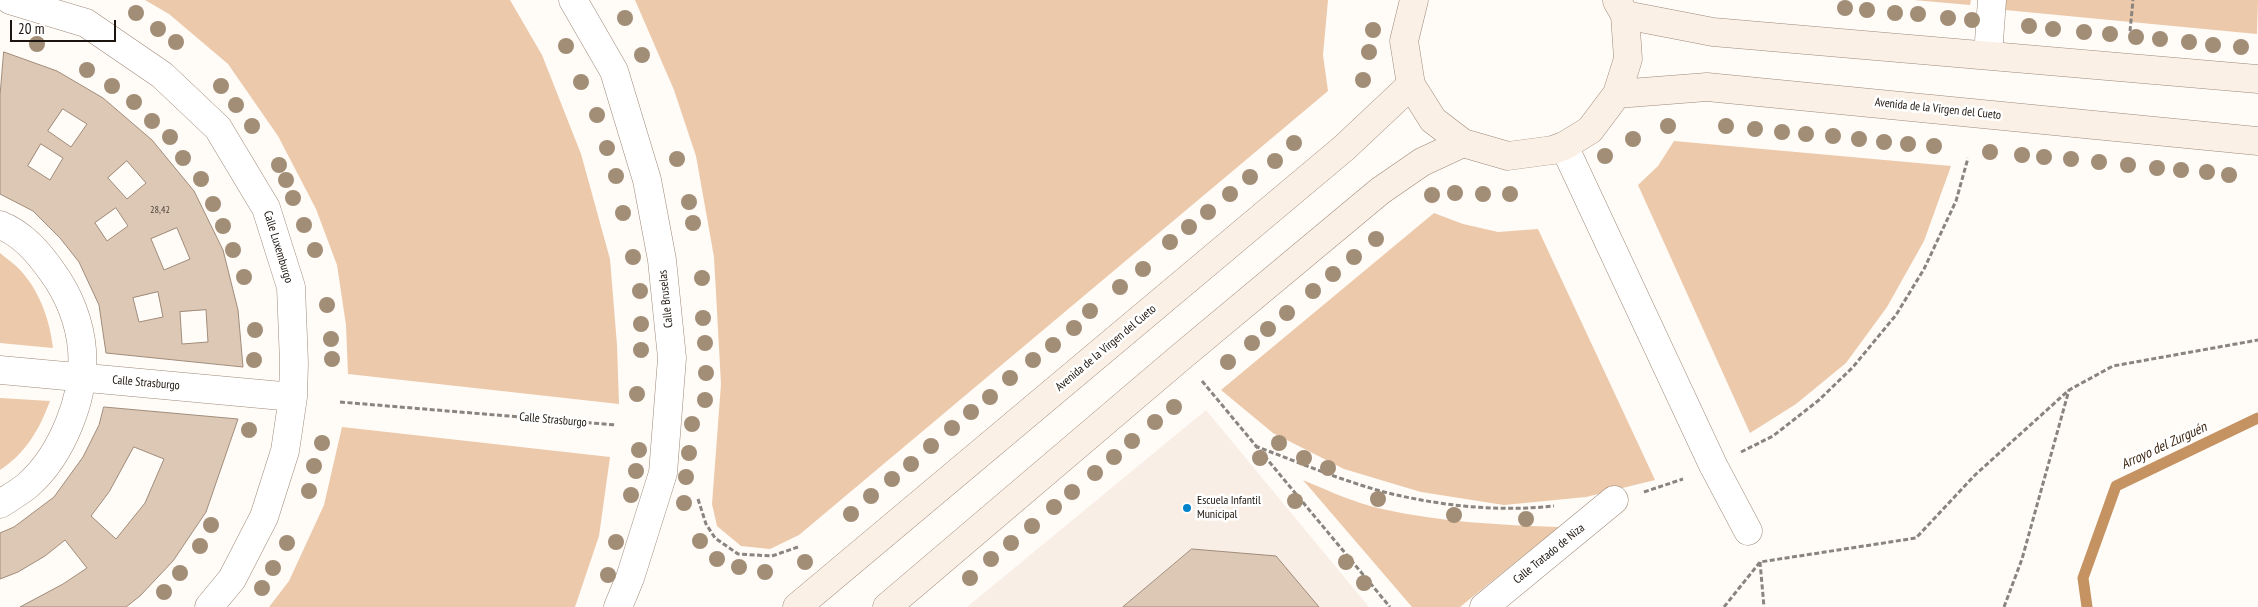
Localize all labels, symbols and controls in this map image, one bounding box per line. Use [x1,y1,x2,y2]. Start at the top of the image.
scale bar [12,10,119,42]
text: 20 m [18,19,44,38]
street label: Avenida de la Virgen del Cueto [1874,95,2002,123]
house number: 28,42 [150,204,170,216]
street label: Calle Luxemburgo [260,209,296,285]
street label: Calle Bruselas [656,269,676,329]
street label: Avenida de la Virgen del Cueto [1053,302,1159,394]
street label: Calle Strasburgo [112,373,180,393]
street label: Calle Strasburgo [519,410,587,430]
water label: Arroyo del Zurguén [2119,419,2209,473]
place label: Escuela Infantil Municipal [1197,494,1261,522]
marker: Escuela Infantil Municipal [1181,502,1193,514]
street label: Calle Tratado de Niza [1510,521,1588,587]

